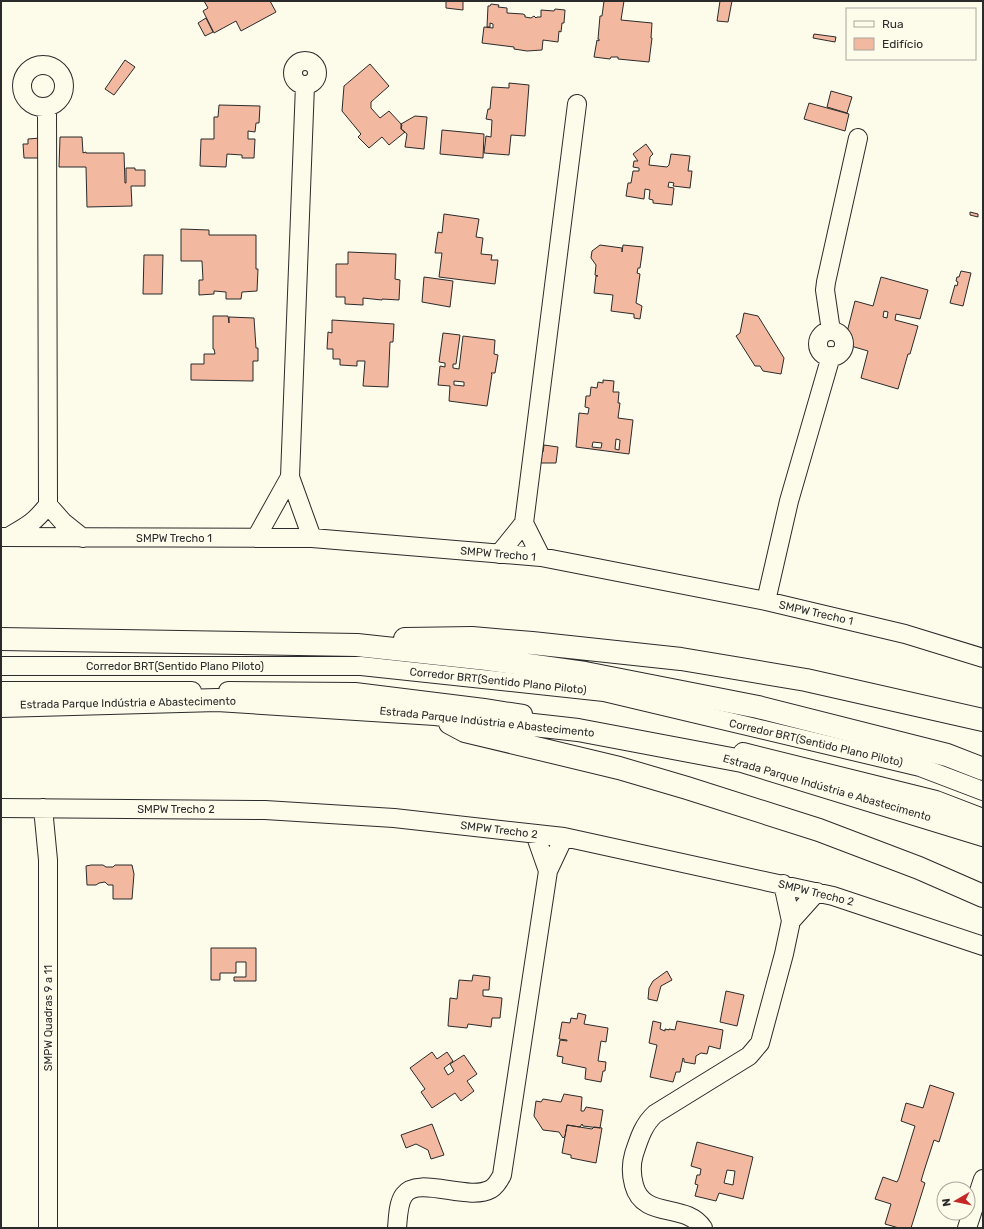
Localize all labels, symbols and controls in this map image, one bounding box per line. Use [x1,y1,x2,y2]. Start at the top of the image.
legend [846,8,976,60]
text: Rua [882,17,904,31]
text: Edifício [882,37,923,51]
street label: SMPW Trecho 1 [136,532,212,545]
street label: SMPW Trecho 1 [460,544,536,564]
street label: SMPW Trecho 1 [778,598,854,628]
street label: Corredor BRT(Sentido Plano Piloto) [86,660,264,673]
street label: Corredor BRT(Sentido Plano Piloto) [409,665,587,697]
street label: Estrada Parque Indústria e Abastecimento [20,695,236,711]
street label: Estrada Parque Indústria e Abastecimento [379,704,595,740]
street label: Corredor BRT(Sentido Plano Piloto) [728,717,904,769]
street label: Estrada Parque Indústria e Abastecimento [721,752,933,824]
street label: SMPW Trecho 2 [137,803,215,816]
street label: SMPW Trecho 2 [460,819,538,841]
street label: SMPW Trecho 2 [777,877,855,909]
street label: SMPW Quadras 9 a 11 [42,965,55,1071]
north arrow [936,1181,976,1221]
text: N [940,1197,954,1207]

